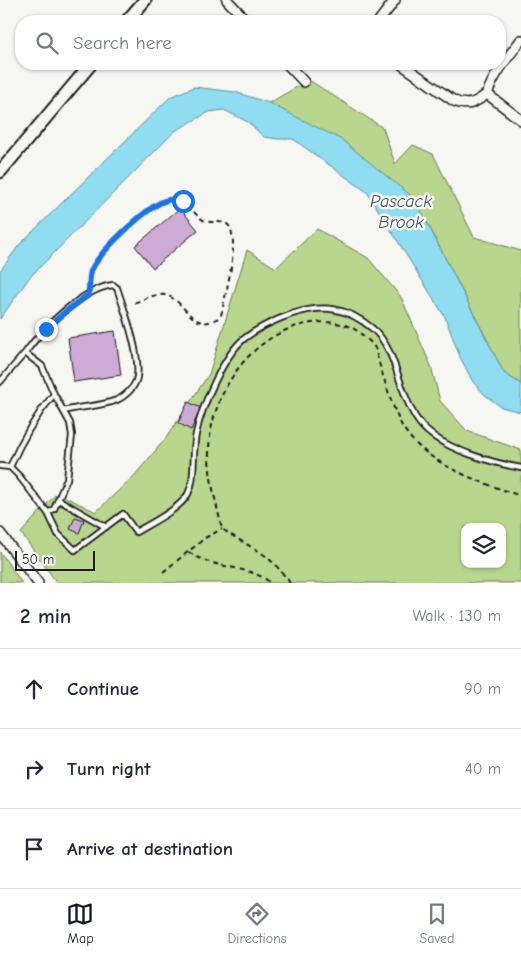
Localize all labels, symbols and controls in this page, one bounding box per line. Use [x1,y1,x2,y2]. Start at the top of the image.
search box [15,15,506,70]
icon: search [33,29,61,57]
text: Search here [73,32,172,54]
route start [172,190,195,213]
water label: Pascack Brook [370,191,432,233]
route end [35,318,58,341]
map controls [461,523,506,568]
button: layers [461,523,506,568]
scale bar [15,548,95,571]
text: 50 m [22,551,54,568]
text: 2 min [20,604,71,628]
text: Walk · 130 m [412,607,501,625]
icon: ahead [20,675,48,703]
text: Continue [67,678,139,700]
text: 90 m [464,680,501,698]
icon: right [20,755,48,783]
text: Turn right [67,758,151,780]
text: 40 m [465,760,501,778]
icon: arrive [20,835,48,863]
text: Arrive at destination [67,838,233,860]
tab: Map [66,900,94,947]
tab: Directions [227,900,287,947]
tab: Saved [420,900,455,947]

